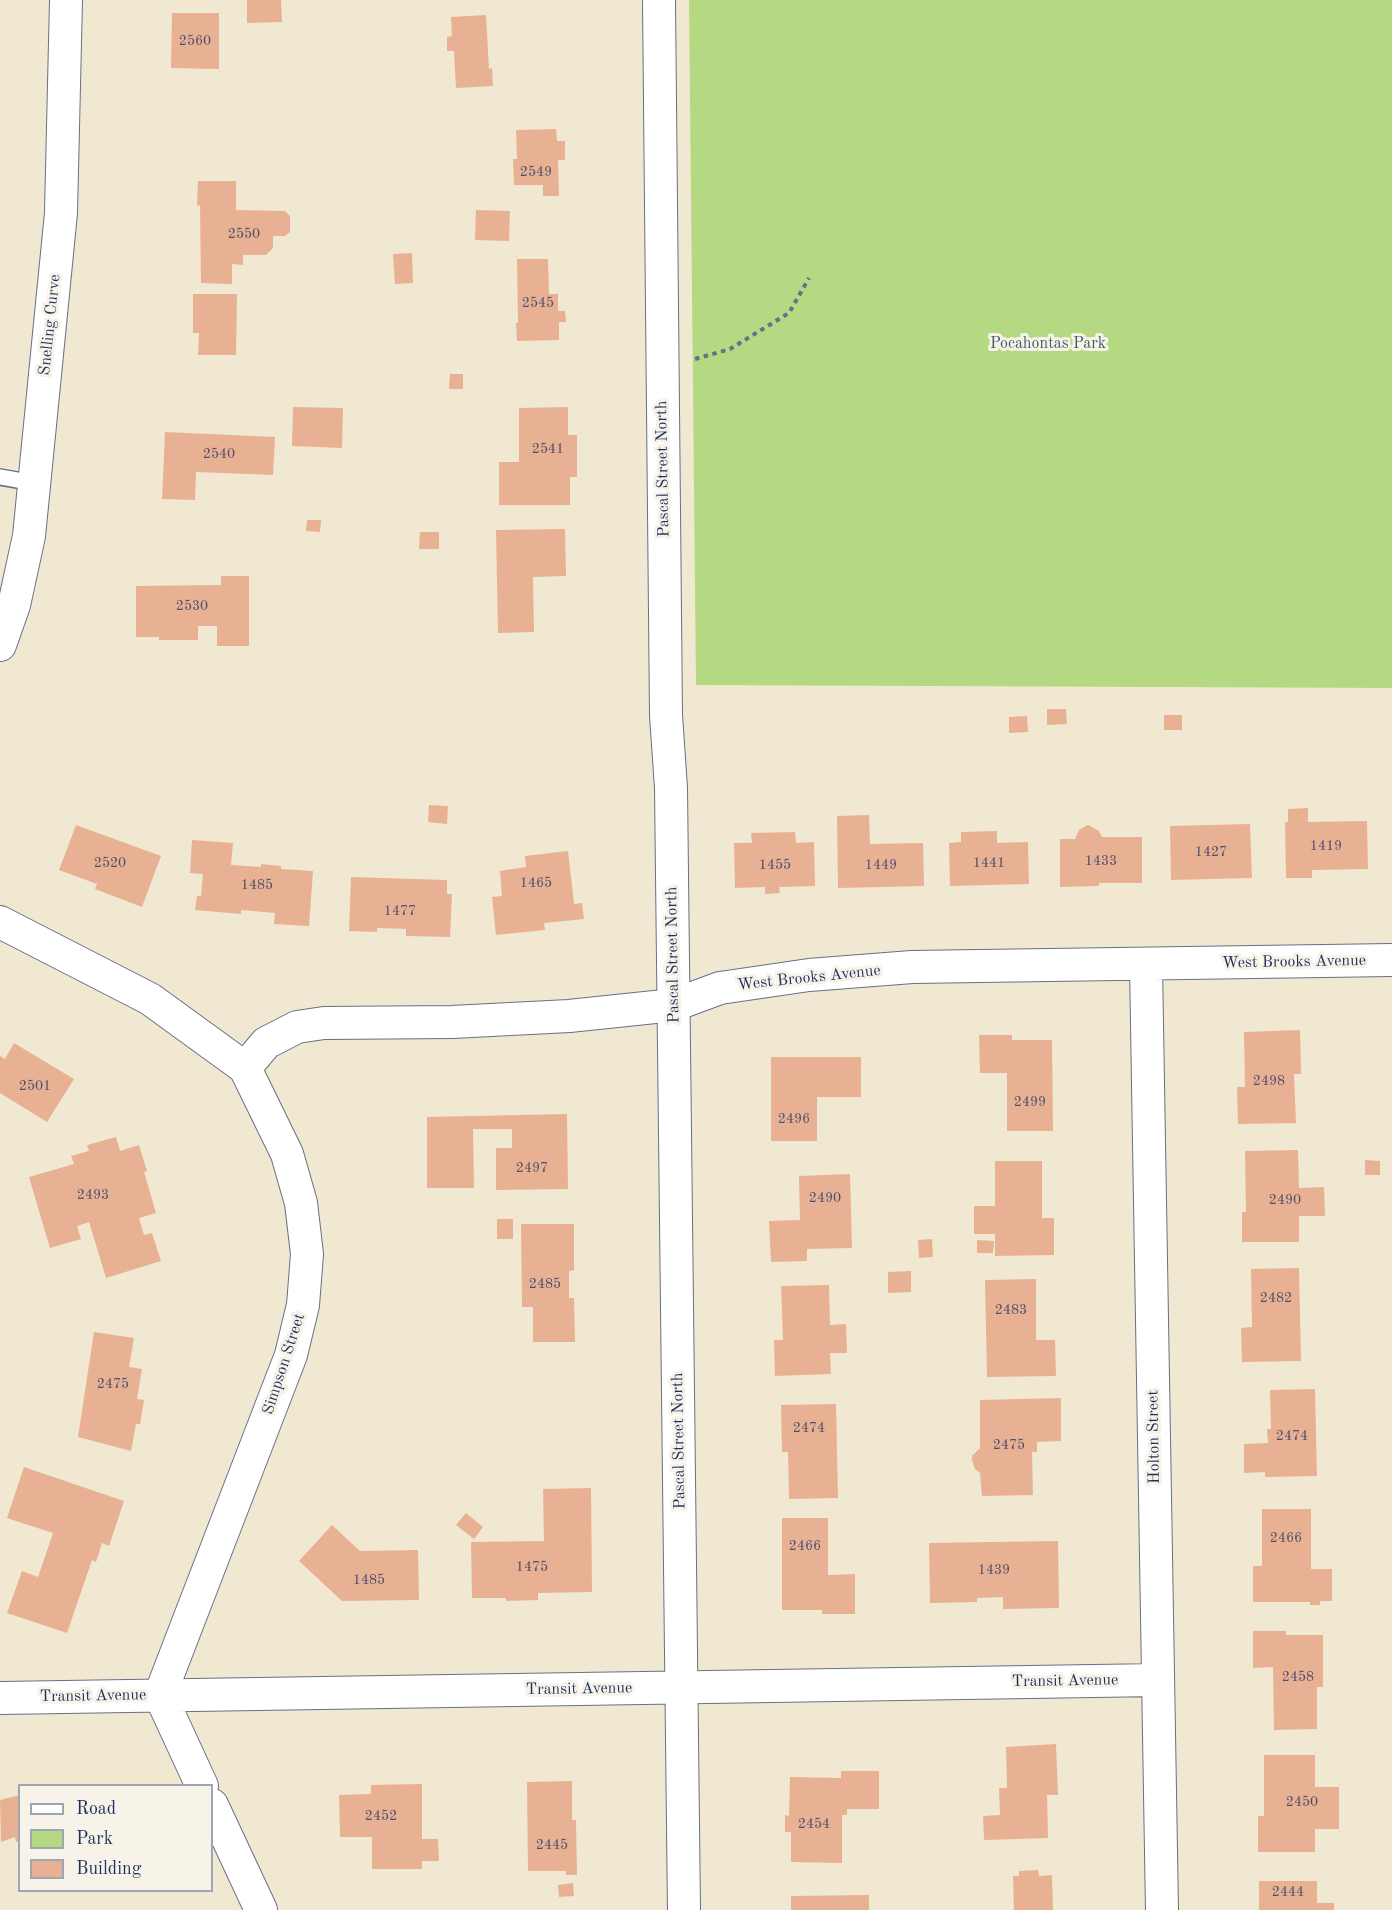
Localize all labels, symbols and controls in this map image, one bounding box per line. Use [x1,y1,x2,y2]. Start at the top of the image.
house number: 2560 [179,33,211,49]
house number: 2549 [520,164,552,180]
house number: 2550 [228,226,260,242]
street label: Snelling Curve [35,274,65,376]
house number: 2545 [522,295,554,311]
park label: Pocahontas Park [990,334,1106,354]
street label: Pascal Street North [652,400,674,538]
house number: 2541 [532,441,564,457]
house number: 2540 [203,446,235,462]
house number: 2530 [176,598,208,614]
house number: 1419 [1310,838,1342,854]
house number: 1427 [1195,844,1227,860]
house number: 1433 [1085,853,1117,869]
house number: 2520 [94,855,126,871]
house number: 1441 [973,855,1005,871]
house number: 1455 [759,857,791,873]
house number: 1449 [865,857,897,873]
house number: 1465 [520,875,552,891]
house number: 1485 [241,877,273,893]
street label: Pascal Street North [662,886,684,1024]
house number: 1477 [384,903,416,919]
street label: West Brooks Avenue [1222,951,1366,973]
street label: West Brooks Avenue [736,961,882,995]
house number: 2498 [1253,1073,1285,1089]
house number: 2501 [19,1078,51,1094]
house number: 2499 [1014,1094,1046,1110]
house number: 2496 [778,1111,810,1127]
house number: 2497 [516,1160,548,1176]
house number: 2493 [77,1187,109,1203]
house number: 2490 [809,1190,841,1206]
house number: 2490 [1269,1192,1301,1208]
house number: 2485 [529,1276,561,1292]
house number: 2482 [1260,1290,1292,1306]
house number: 2483 [995,1302,1027,1318]
street label: Simpson Street [259,1311,309,1417]
street label: Pascal Street North [668,1372,690,1510]
house number: 2475 [97,1376,129,1392]
street label: Holton Street [1144,1390,1164,1484]
house number: 2474 [793,1420,825,1436]
house number: 2474 [1276,1428,1308,1444]
house number: 2475 [993,1437,1025,1453]
house number: 2466 [1270,1530,1302,1546]
house number: 2466 [789,1538,821,1554]
house number: 1475 [516,1559,548,1575]
house number: 1439 [978,1562,1010,1578]
house number: 1485 [353,1572,385,1588]
house number: 2458 [1282,1669,1314,1685]
street label: Transit Avenue [1011,1670,1119,1692]
street label: Transit Avenue [525,1678,633,1700]
street label: Transit Avenue [39,1685,147,1707]
legend [18,1784,213,1892]
house number: 2450 [1286,1794,1318,1810]
text: Road [76,1800,116,1818]
house number: 2452 [365,1808,397,1824]
house number: 2454 [798,1816,830,1832]
text: Park [76,1830,113,1848]
house number: 2445 [536,1837,568,1853]
text: Building [76,1860,141,1878]
house number: 2444 [1272,1884,1304,1900]

